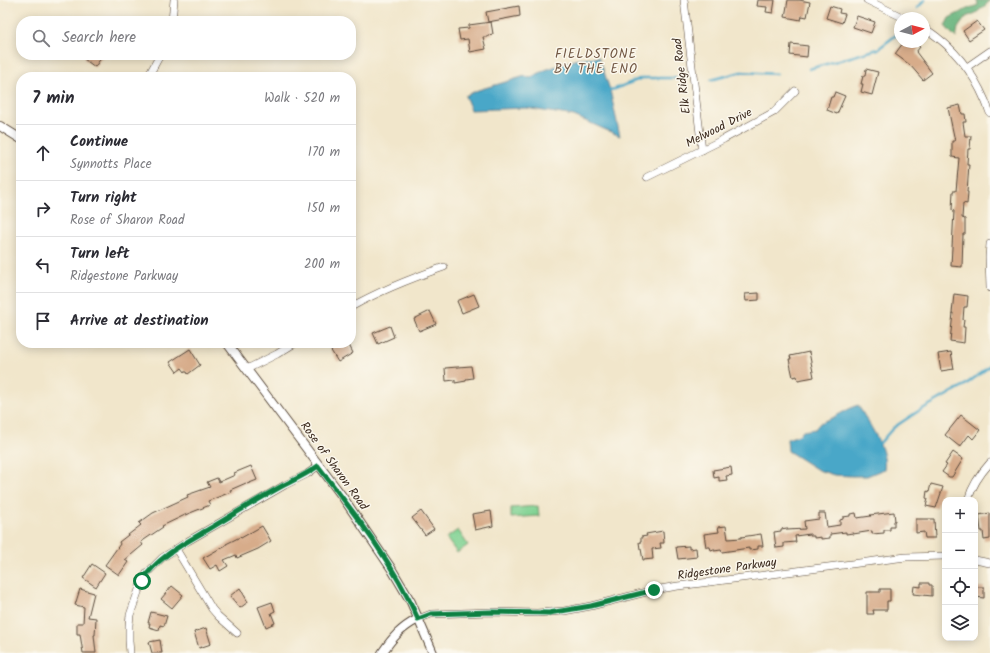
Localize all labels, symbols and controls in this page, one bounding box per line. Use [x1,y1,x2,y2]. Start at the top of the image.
north arrow [894,12,930,48]
search box [16,16,356,60]
text: Search here [62,26,136,50]
icon: search [30,27,52,49]
street label: Elk Ridge Road [668,36,696,115]
district label: FIELDSTONE BY THE ENO [554,44,638,80]
text: 7 min [32,85,74,112]
text: Walk · 520 m [264,88,340,109]
street label: Melwood Drive [682,103,756,153]
text: Continue [70,130,128,154]
icon: ahead [32,142,54,164]
text: 170 m [308,142,340,163]
text: Synnotts Place [70,154,152,175]
text: Turn right [70,186,137,210]
icon: right [32,198,54,220]
text: 150 m [307,198,340,219]
text: Rose of Sharon Road [70,210,184,231]
text: Turn left [70,242,130,266]
icon: left [32,254,54,276]
text: 200 m [304,254,340,275]
text: Ridgestone Parkway [70,266,178,287]
text: Arrive at destination [70,309,209,333]
icon: arrive [32,310,54,332]
street label: Rose of Sharon Road [295,418,373,515]
map controls [942,497,978,641]
button: + [942,497,978,533]
button: − [942,533,978,569]
street label: Ridgestone Parkway [676,553,778,585]
button: locate [942,569,978,605]
route start [133,572,151,590]
route end [645,581,663,599]
button: layers [942,605,978,641]

